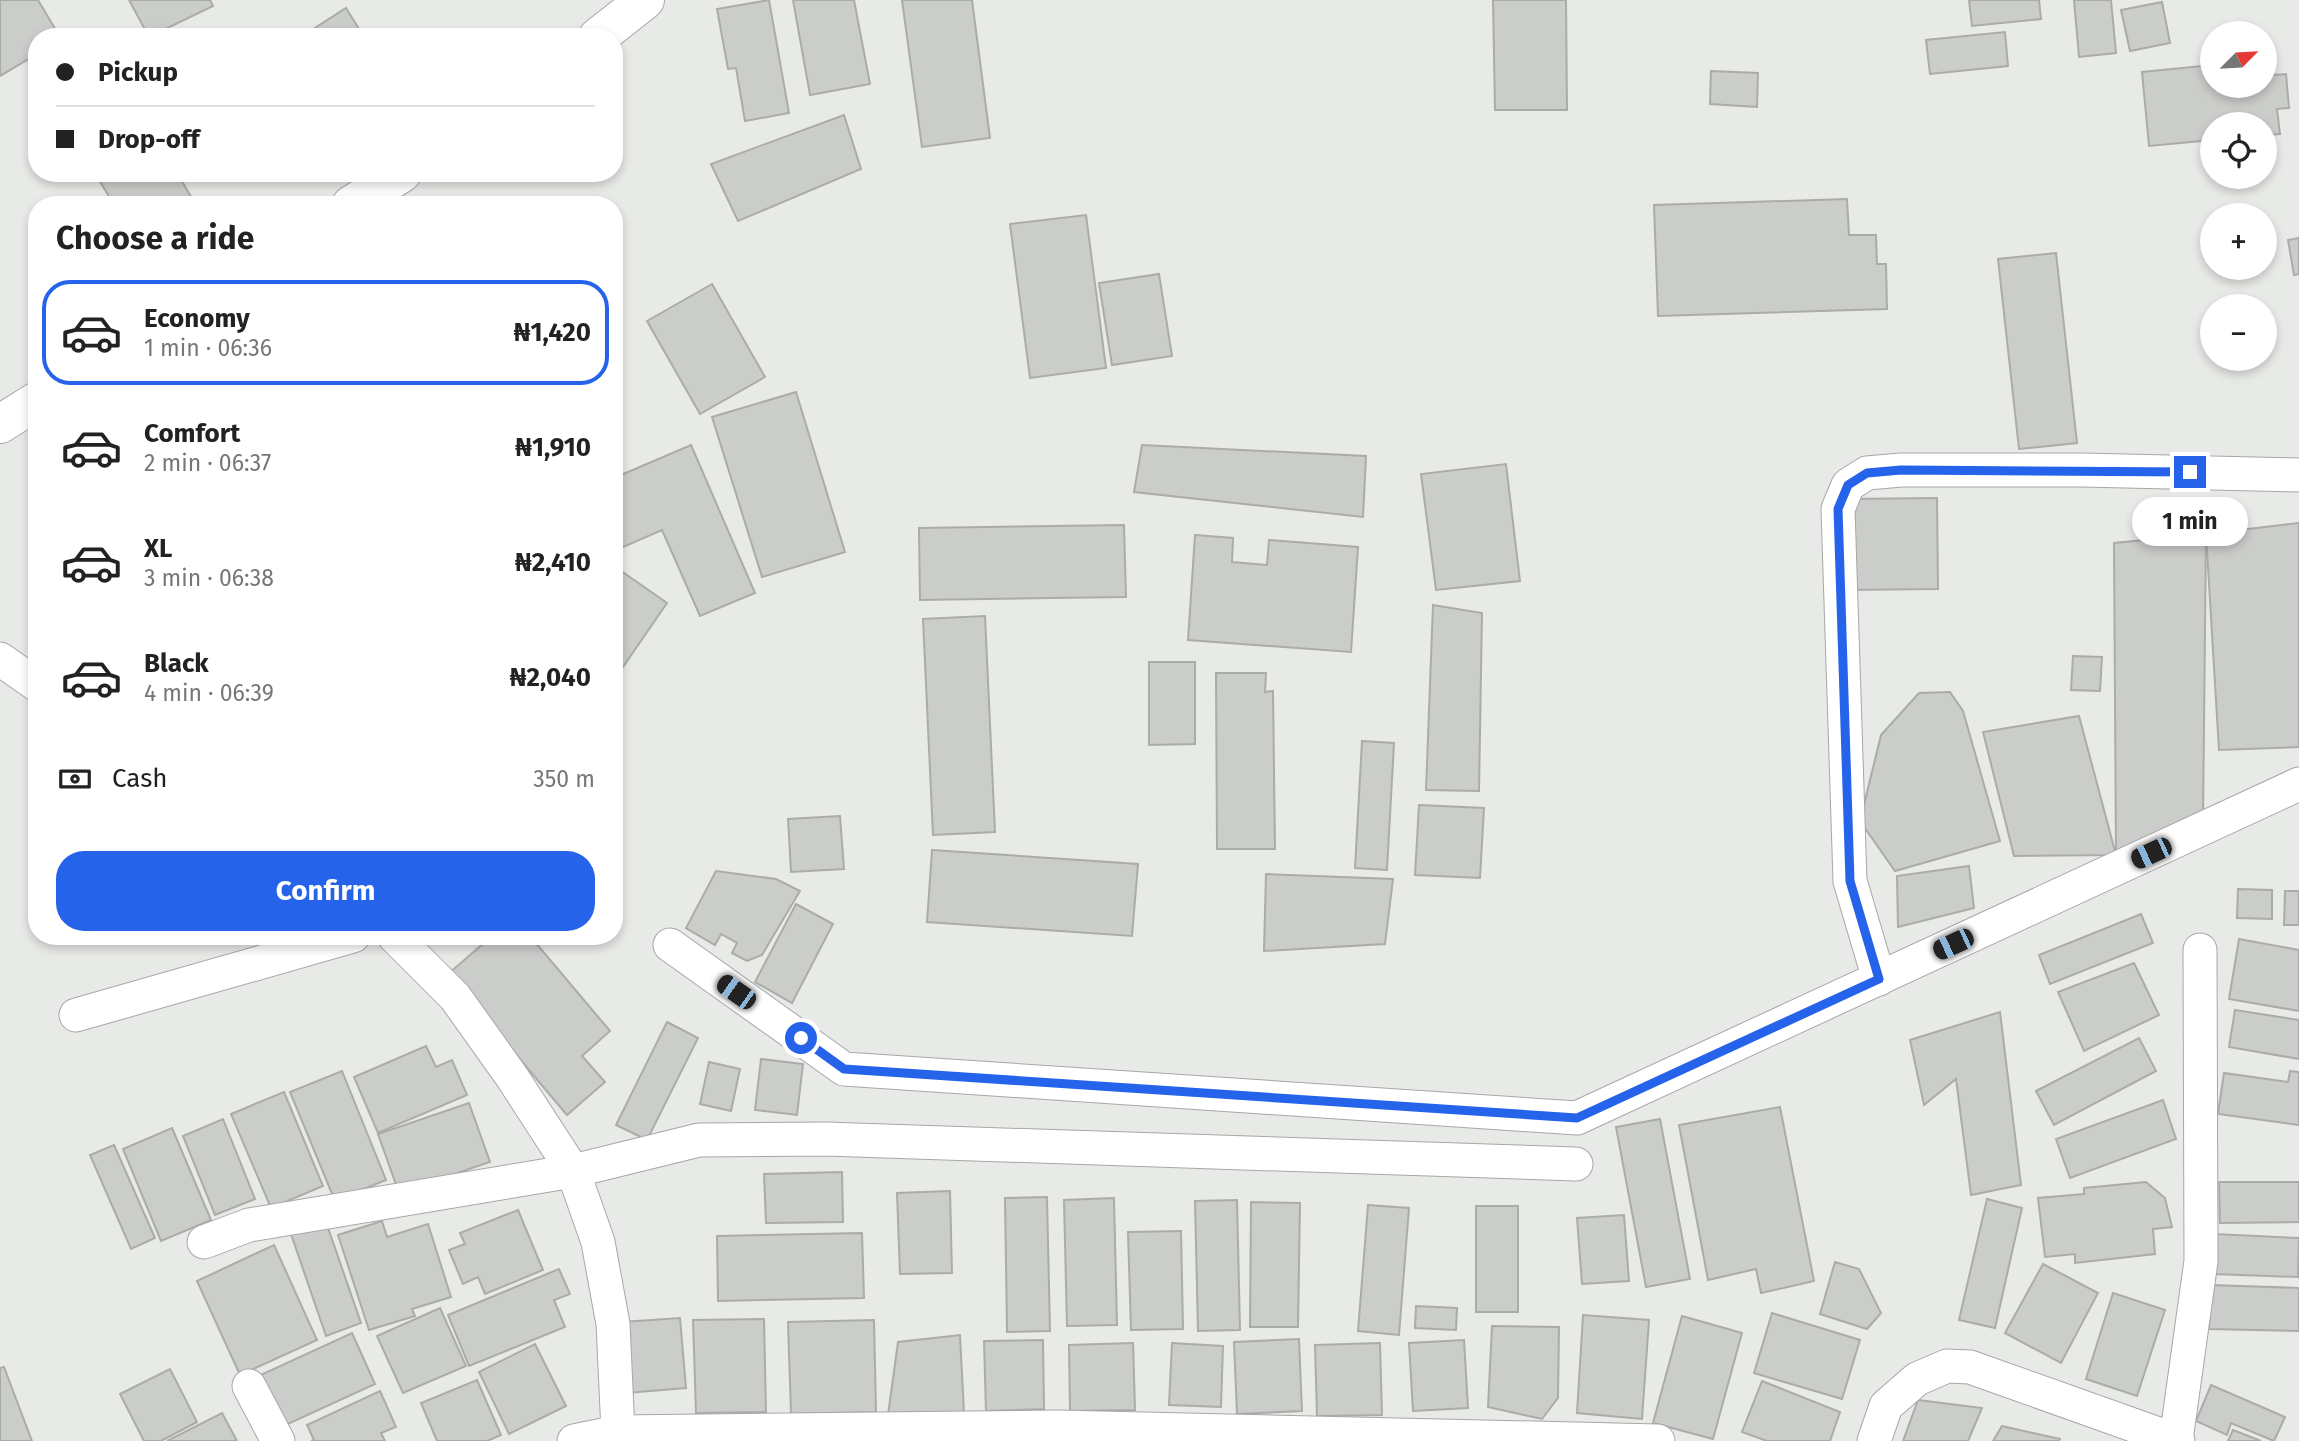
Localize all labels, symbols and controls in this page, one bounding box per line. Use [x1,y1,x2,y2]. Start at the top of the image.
north arrow [2200,21,2277,98]
map controls [2200,21,2277,371]
text: Pickup [98,57,178,88]
button: locate [2200,112,2277,189]
text: Drop-off [98,124,200,155]
button: + [2200,203,2277,280]
text: Choose a ride [56,219,254,257]
button: − [2200,294,2277,371]
icon: car [60,301,123,364]
text: Economy [144,303,250,334]
text: ₦1,420 [513,317,591,348]
text: 1 min · 06:36 [144,334,272,362]
icon: car [60,416,123,479]
text: Comfort [144,418,240,449]
text: ₦1,910 [515,432,591,463]
text: 2 min · 06:37 [144,449,271,477]
route end [2174,456,2206,488]
callout: 1 min [2132,496,2248,546]
text: 1 min [2162,507,2218,535]
icon: car [60,531,123,594]
text: XL [144,533,172,564]
text: ₦2,410 [515,547,591,578]
text: 3 min · 06:38 [144,564,274,592]
icon: car [60,646,123,709]
text: Black [144,648,209,679]
text: ₦2,040 [510,662,591,693]
text: 4 min · 06:39 [144,679,274,707]
icon: cash [56,760,94,798]
text: Cash [112,763,168,794]
text: 350 m [533,765,595,793]
car [2128,835,2175,871]
button: Confirm [56,851,595,931]
car [1930,926,1977,962]
car [713,971,760,1013]
route start [785,1022,817,1054]

